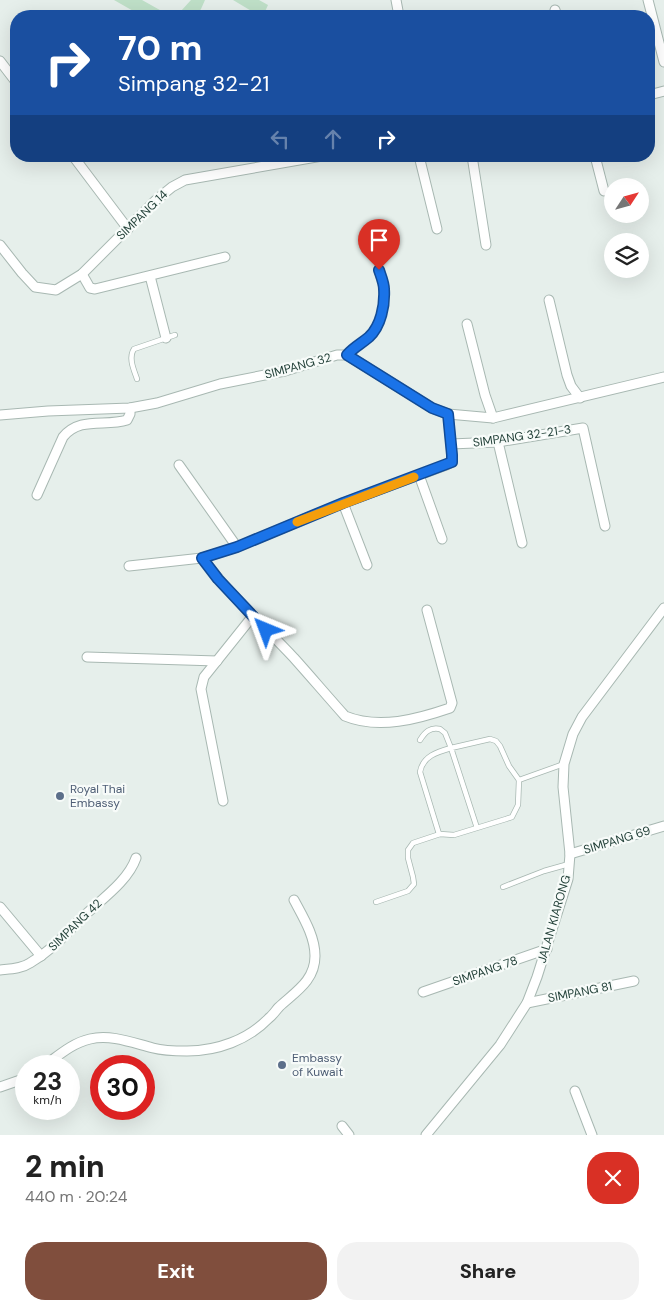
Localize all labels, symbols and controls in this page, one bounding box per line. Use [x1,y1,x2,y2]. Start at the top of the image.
text: 70 m [118,25,202,71]
icon: right [35,30,100,95]
text: Simpang 32-21 [118,69,269,98]
icon: left [266,125,294,153]
icon: ahead [319,125,347,153]
icon: right [372,125,400,153]
north arrow [604,178,649,222]
map controls [604,178,649,278]
street label: SIMPANG 14 [113,187,171,243]
pin [358,219,400,270]
icon: arrive [365,226,393,254]
button: layers [604,233,649,278]
street label: SIMPANG 32 [263,349,333,383]
street label: SIMPANG 32-21-3 [472,421,572,451]
position arrow [239,603,291,655]
place label: Royal Thai Embassy [70,781,125,811]
marker: Royal Thai Embassy [54,790,66,802]
street label: SIMPANG 69 [582,822,652,858]
street label: JALAN KIARONG [534,873,574,965]
street label: SIMPANG 42 [45,895,105,955]
street label: SIMPANG 78 [450,952,520,990]
street label: SIMPANG 81 [547,978,613,1006]
place label: Embassy of Kuwait [292,1050,343,1080]
speed limit sign: 30 [90,1055,155,1120]
marker: Embassy of Kuwait [276,1059,288,1071]
text: 23 [33,1065,62,1098]
text: km/h [33,1092,62,1108]
text: 2 min [25,1147,105,1186]
button: close [587,1152,639,1204]
text: 440 m · 20:24 [25,1186,127,1207]
button: Exit [25,1242,327,1300]
button: Share [337,1242,639,1300]

